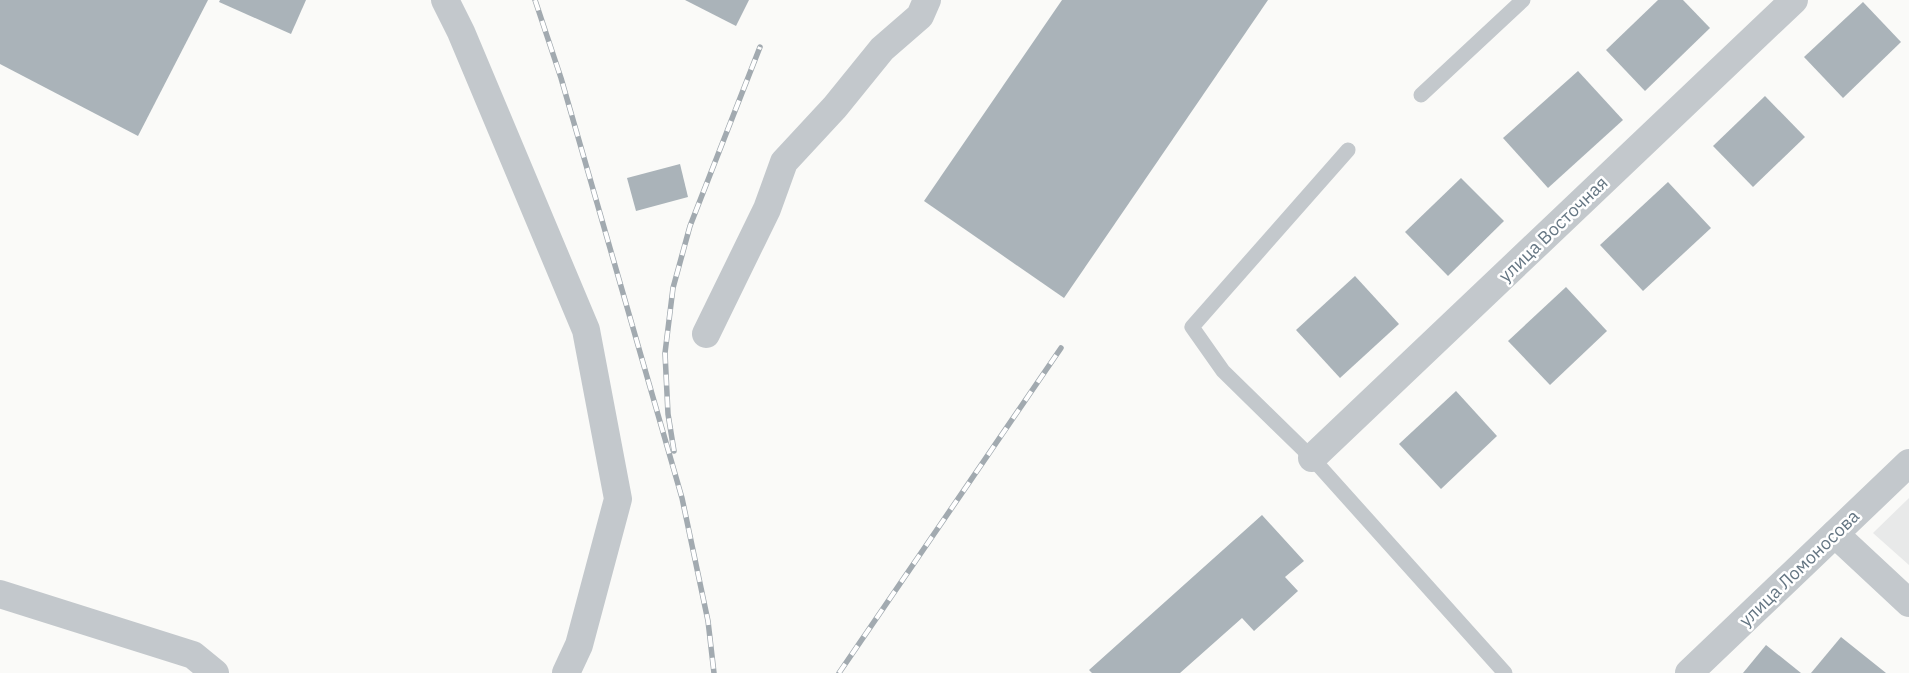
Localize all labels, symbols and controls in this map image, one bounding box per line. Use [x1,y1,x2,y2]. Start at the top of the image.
street label: улица Восточная [1494,171,1612,287]
street label: улица Ломоносова [1734,504,1864,631]

